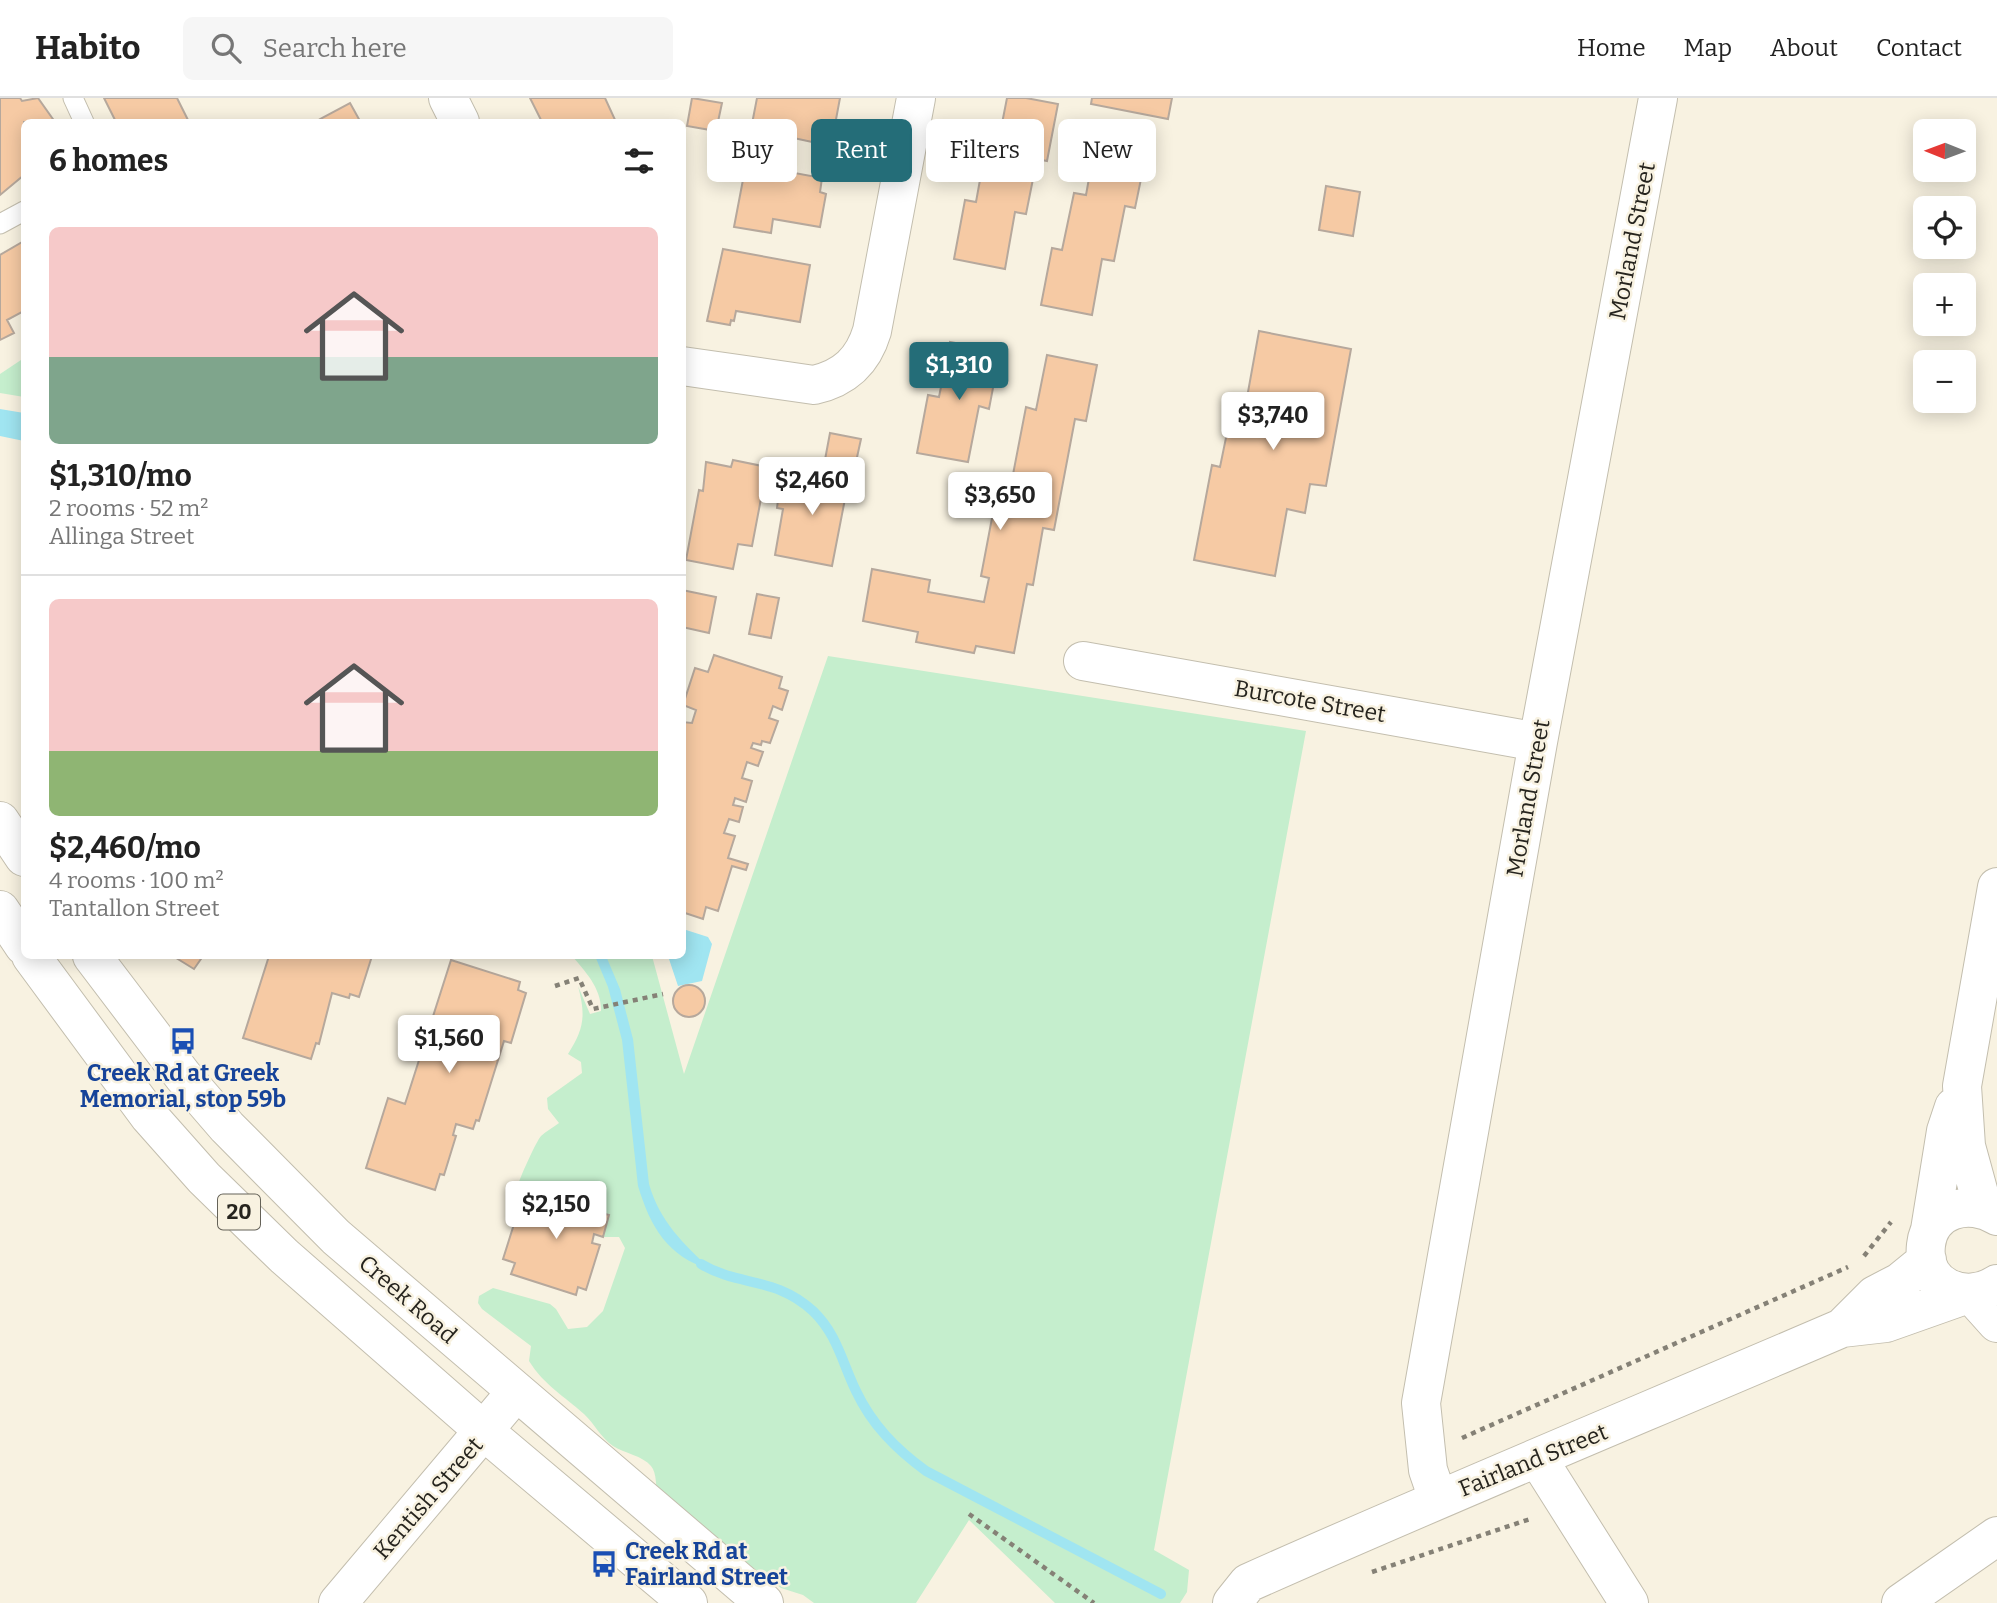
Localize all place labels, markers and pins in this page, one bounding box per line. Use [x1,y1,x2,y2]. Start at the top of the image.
pin: $1,310 [902,342,1016,402]
pin: $3,740 [1216,392,1330,452]
pin: $2,460 [755,458,869,517]
pin: $3,650 [943,472,1057,532]
pin: $1,560 [392,1016,506,1075]
bus stop icon: Creek Rd at Greek Memorial, stop 59b [168,1026,198,1056]
place label: Creek Rd at Greek Memorial, stop 59b [80,1059,286,1113]
pin: $2,150 [499,1182,613,1241]
place label: Creek Rd at Fairland Street [625,1537,788,1591]
bus stop icon: Creek Rd at Fairland Street [589,1549,619,1579]

